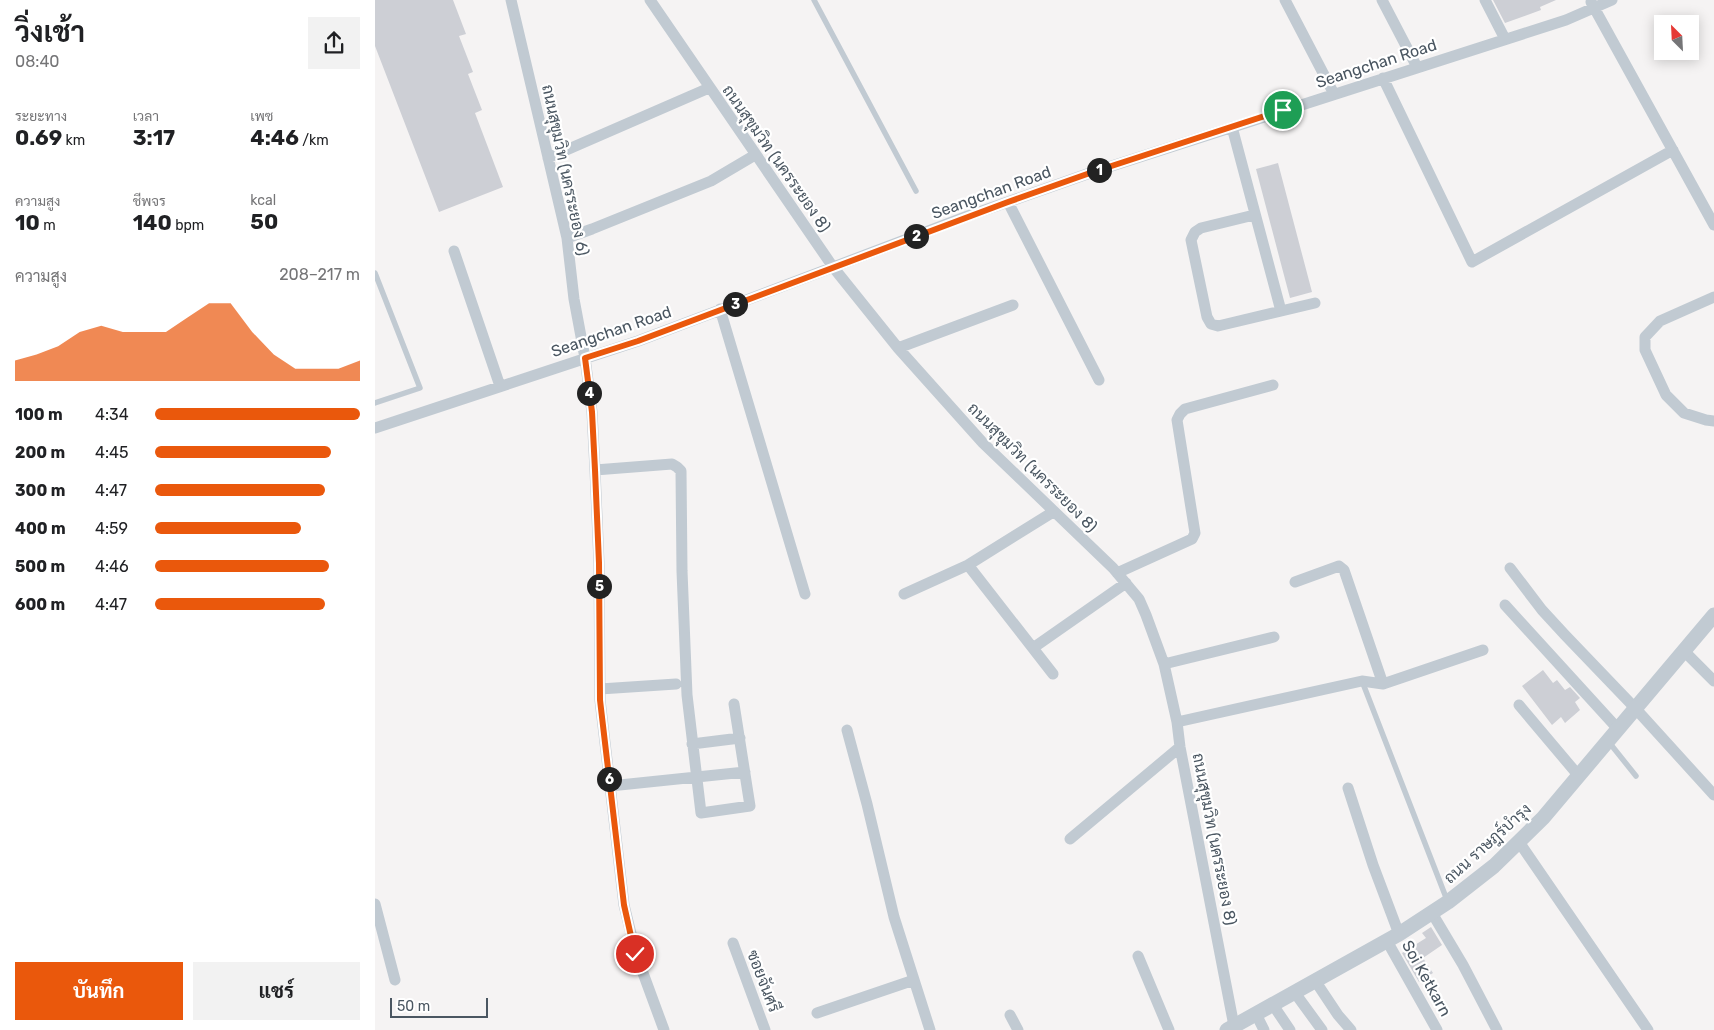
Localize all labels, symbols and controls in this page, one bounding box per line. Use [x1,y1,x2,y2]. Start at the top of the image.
north arrow [1654,15,1699,60]
map controls [1654,15,1699,60]
text: วิ่งเช้า [15,16,85,49]
button: share [308,17,360,69]
street label: Seangchan Road [1313,35,1439,92]
text: 08:40 [15,52,60,71]
street label: ถนนสุขุมวิท (นครระยอง 8) [717,81,835,237]
street label: ถนนสุขุมวิท (นครระยอง 6) [536,83,593,258]
pin [1262,89,1304,131]
icon: arrive [1269,96,1297,124]
text: ระยะทาง [15,108,67,125]
text: เวลา [133,108,159,125]
text: เพซ [250,108,273,125]
text: 0.69 [15,125,62,150]
text: 3:17 [133,125,175,150]
text: 4:46 [250,125,299,150]
text: km [62,132,85,149]
text: /km [299,132,329,149]
pin: 1 [1087,158,1111,182]
street label: Seangchan Road [929,162,1054,223]
text: 1 [1096,162,1103,179]
text: kcal [250,192,276,209]
text: ความสูง [15,193,60,210]
text: ชีพจร [133,193,166,210]
text: 50 [250,209,278,234]
text: 10 [15,210,40,235]
text: 140 [133,210,172,235]
text: m [40,217,56,234]
text: bpm [172,217,204,234]
pin: 2 [903,224,929,248]
text: 2 [912,228,921,245]
text: 208–217 m [279,265,360,284]
text: ความสูง [15,267,67,286]
pin: 3 [723,292,747,316]
text: 3 [731,296,740,313]
street label: Seangchan Road [549,302,674,361]
pin: 4 [577,380,601,406]
text: 4 [585,385,594,402]
street label: ถนนสุขุมวิท (นครระยอง 8) [963,399,1101,537]
text: 100 m [15,405,63,424]
text: 4:34 [95,405,129,424]
text: 200 m [15,443,65,462]
text: 4:45 [95,443,128,462]
text: 300 m [15,481,65,500]
text: 4:47 [95,481,127,500]
text: 400 m [15,519,66,538]
text: 4:59 [95,519,128,538]
text: 500 m [15,557,65,576]
text: 4:46 [95,557,129,576]
pin: 5 [587,574,611,598]
text: 5 [595,578,604,595]
text: 600 m [15,595,65,614]
text: 4:47 [95,595,127,614]
street label: ถนนสุขุมวิท (นครระยอง 8) [1187,751,1241,927]
pin: 6 [597,766,621,792]
text: 6 [605,771,614,788]
street label: ถนน ราษฎร์บำรุง [1438,797,1536,889]
pin [614,933,656,975]
street label: Soi Ketkarn [1398,937,1455,1020]
icon: check [621,940,649,968]
street label: ซอยจันศรี [743,947,786,1015]
button: บันทึก [15,962,183,1020]
button: แชร์ [193,962,360,1020]
scale bar [390,995,487,1018]
text: 50 m [397,998,430,1015]

